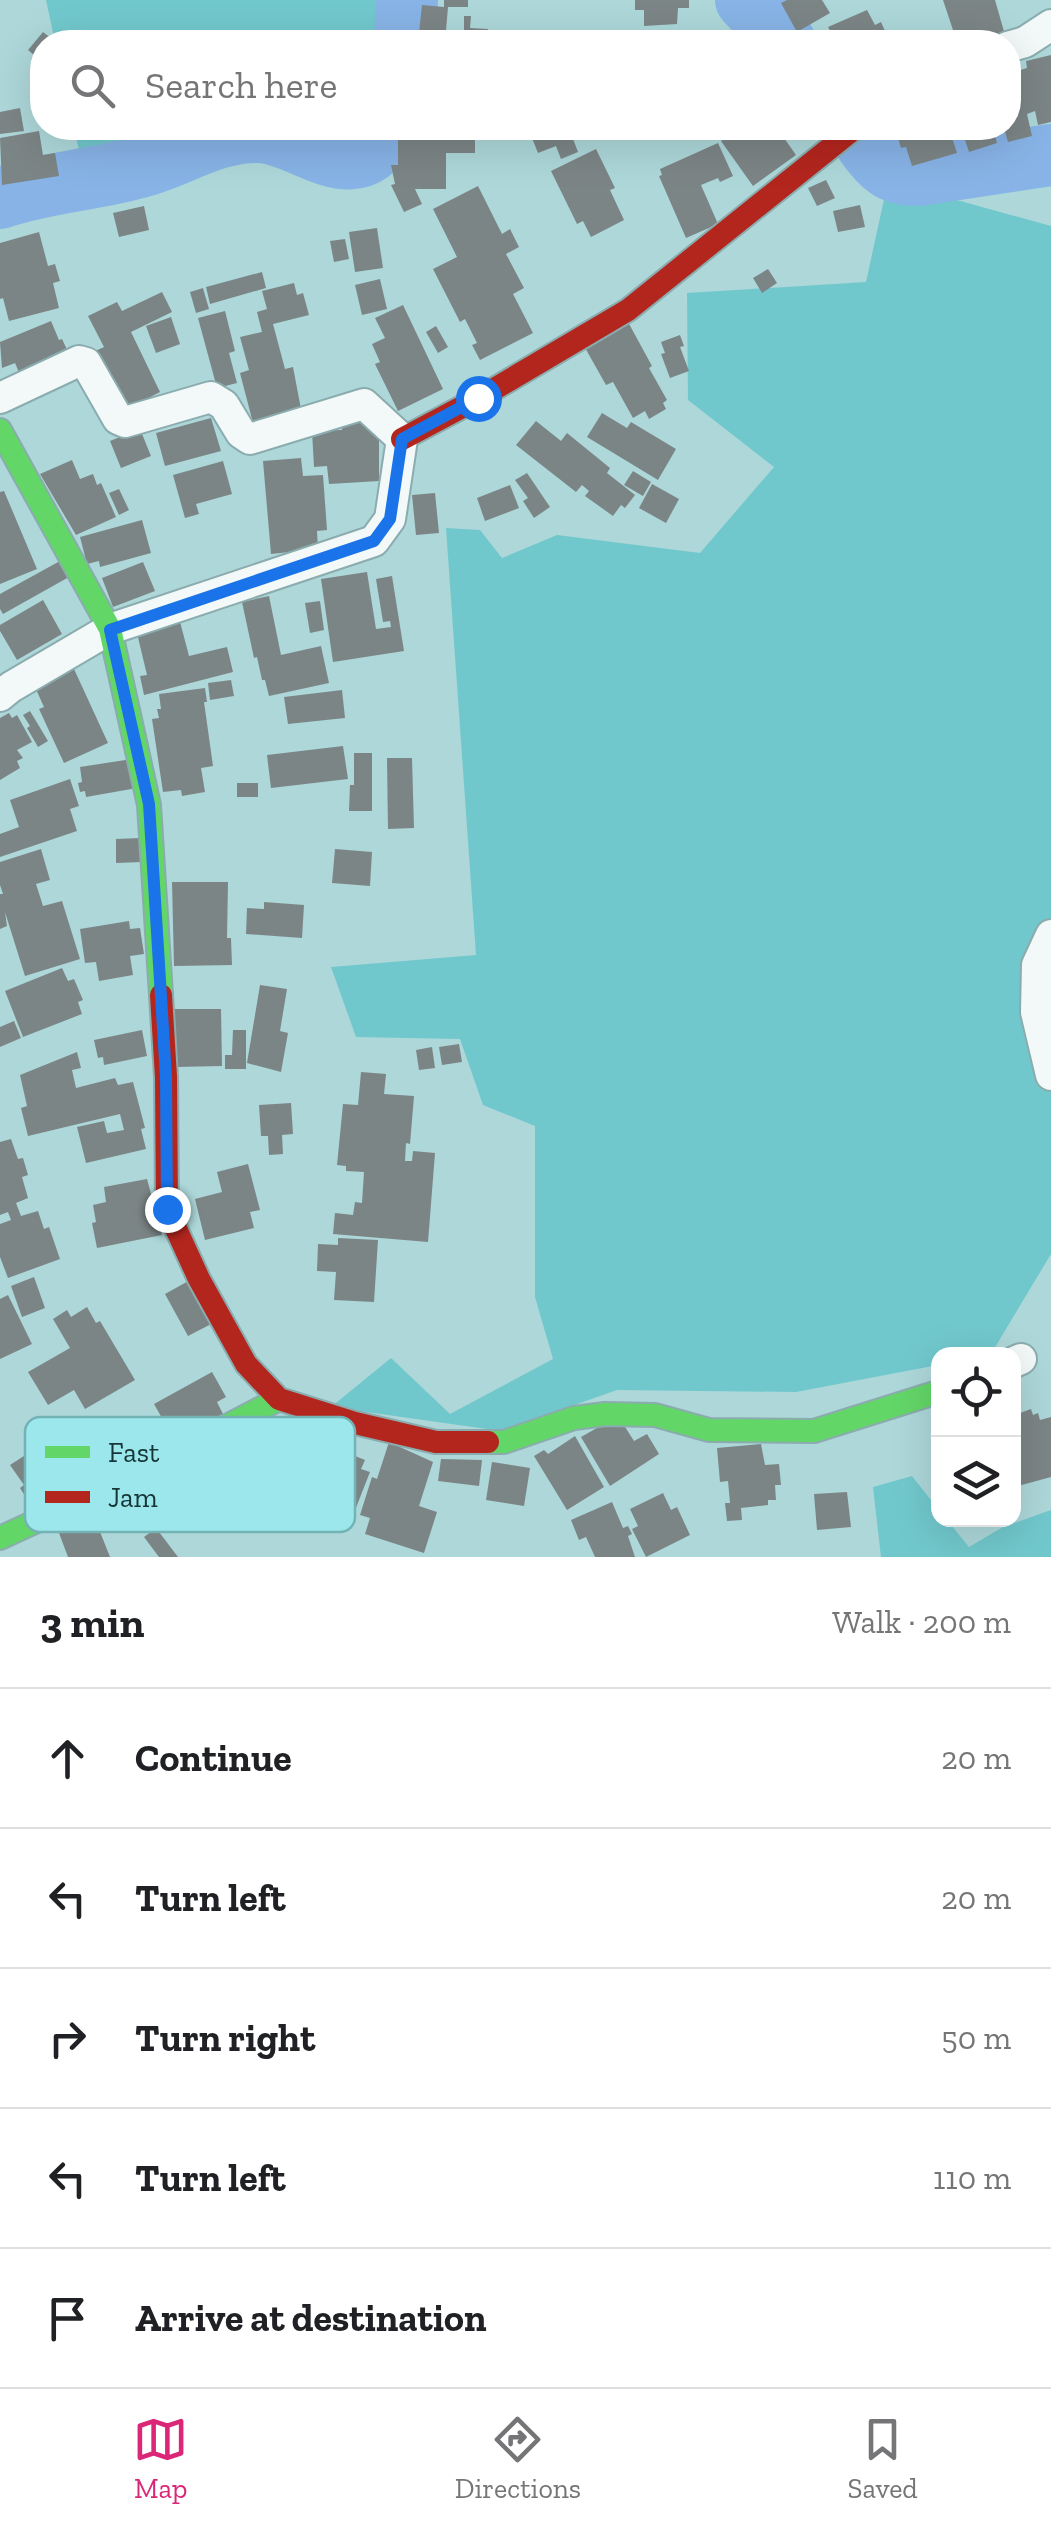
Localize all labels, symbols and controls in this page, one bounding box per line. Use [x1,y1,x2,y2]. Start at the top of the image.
search box [30,30,1021,140]
icon: search [65,58,120,113]
text: Search here [145,62,337,108]
route start [456,376,502,422]
route end [145,1187,191,1233]
map controls [931,1347,1021,1527]
button: locate [931,1347,1021,1437]
legend [25,1417,355,1532]
text: Fast [108,1436,160,1469]
button: layers [931,1437,1021,1527]
text: Jam [108,1481,158,1514]
text: 3 min [40,1597,145,1648]
text: Walk · 200 m [832,1603,1011,1641]
icon: ahead [40,1731,95,1786]
text: Continue [135,1735,292,1781]
text: 20 m [941,1739,1011,1777]
icon: left [40,1871,95,1926]
text: Turn left [135,1875,286,1921]
text: 20 m [941,1879,1011,1917]
icon: right [40,2011,95,2066]
text: Turn right [135,2015,315,2061]
text: 50 m [941,2019,1011,2057]
icon: left [40,2151,95,2206]
text: Turn left [135,2155,286,2201]
text: 110 m [933,2159,1011,2197]
icon: arrive [40,2291,95,2346]
text: Arrive at destination [135,2295,486,2341]
tab: Map [133,2412,188,2505]
tab: Directions [455,2412,581,2505]
tab: Saved [848,2412,918,2505]

